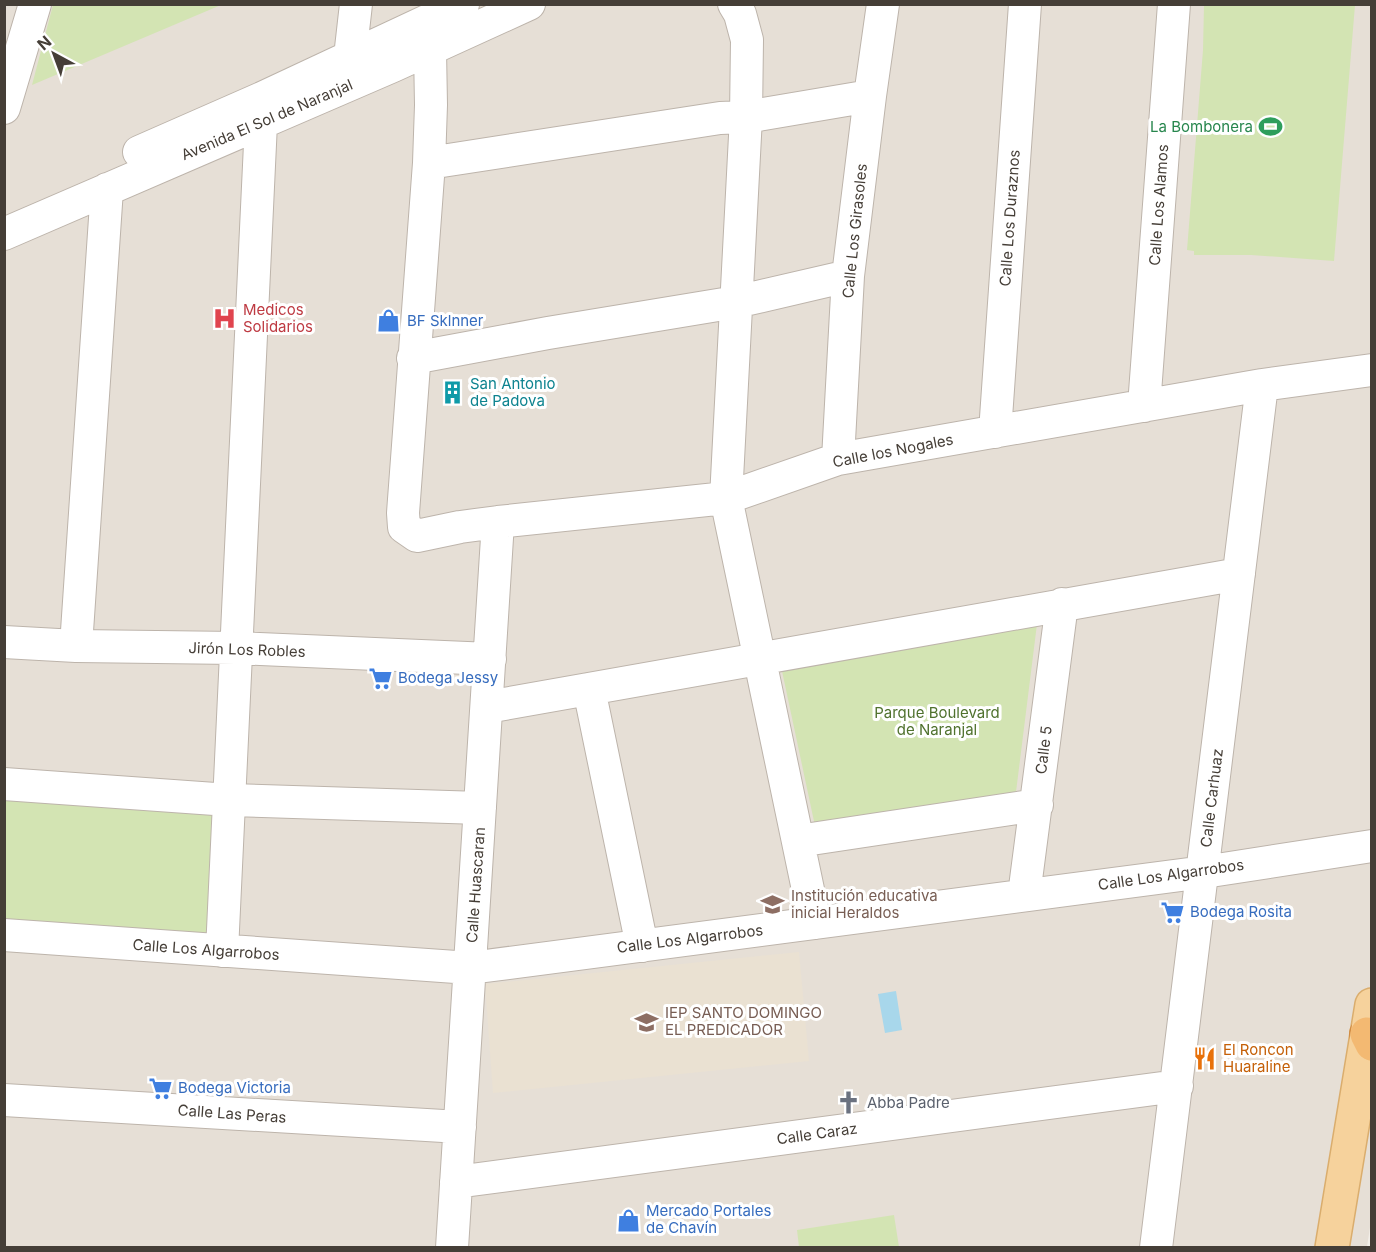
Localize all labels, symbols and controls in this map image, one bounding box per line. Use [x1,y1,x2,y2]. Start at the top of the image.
north arrow [24,24,84,84]
text: N [33,31,55,54]
street label: Avenida El Sol de Naranjal [178,75,355,164]
sports icon: La Bombonera [1258,114,1284,140]
place label: La Bombonera [1150,117,1253,136]
street label: Calle Los Alamos [1145,144,1172,266]
street label: Calle Los Duraznos [995,149,1024,287]
street label: Calle Los Girasoles [838,163,871,299]
place label: Medicos Solidarios [243,300,313,336]
hospital icon: Medicos Solidarios [212,306,238,332]
shop icon: BF Sklnner [376,308,402,334]
place label: BF Sklnner [407,311,484,330]
place label: San Antonio de Padova [470,374,556,410]
building icon: San Antonio de Padova [439,380,465,406]
street label: Calle los Nogales [831,429,955,472]
street label: Jirón Los Robles [188,638,306,661]
supermarket icon: Bodega Jessy [367,665,393,691]
place label: Bodega Jessy [398,668,499,687]
park label: Parque Boulevard de Naranjal [874,703,1000,739]
street label: Calle 5 [1031,725,1056,775]
street label: Calle Carhuaz [1196,747,1227,848]
street label: Calle Huascaran [462,826,489,944]
street label: Calle Los Algarrobos [1097,855,1245,894]
place label: Institución educativa inicial Heraldos [791,886,938,922]
school or university icon: Institución educativa inicial Heraldos [760,892,786,918]
supermarket icon: Bodega Rosita [1159,899,1185,925]
place label: Bodega Rosita [1190,902,1292,921]
street label: Calle Los Algarrobos [616,920,764,957]
street label: Calle Los Algarrobos [132,935,280,964]
place label: IEP SANTO DOMINGO EL PREDICADOR [665,1003,822,1039]
school or university icon: IEP SANTO DOMINGO EL PREDICADOR [634,1009,660,1035]
place label: El Roncon Huaraline [1223,1040,1294,1076]
restaurant icon: El Roncon Huaraline [1192,1046,1218,1072]
supermarket icon: Bodega Victoria [147,1075,173,1101]
place label: Bodega Victoria [178,1078,291,1097]
church icon: Abba Padre [836,1090,862,1116]
place label: Abba Padre [867,1093,950,1112]
street label: Calle Las Peras [177,1100,287,1127]
street label: Calle Caraz [775,1118,859,1149]
place label: Mercado Portales de Chavín [646,1201,771,1237]
shop icon: Mercado Portales de Chavín [615,1207,641,1233]

